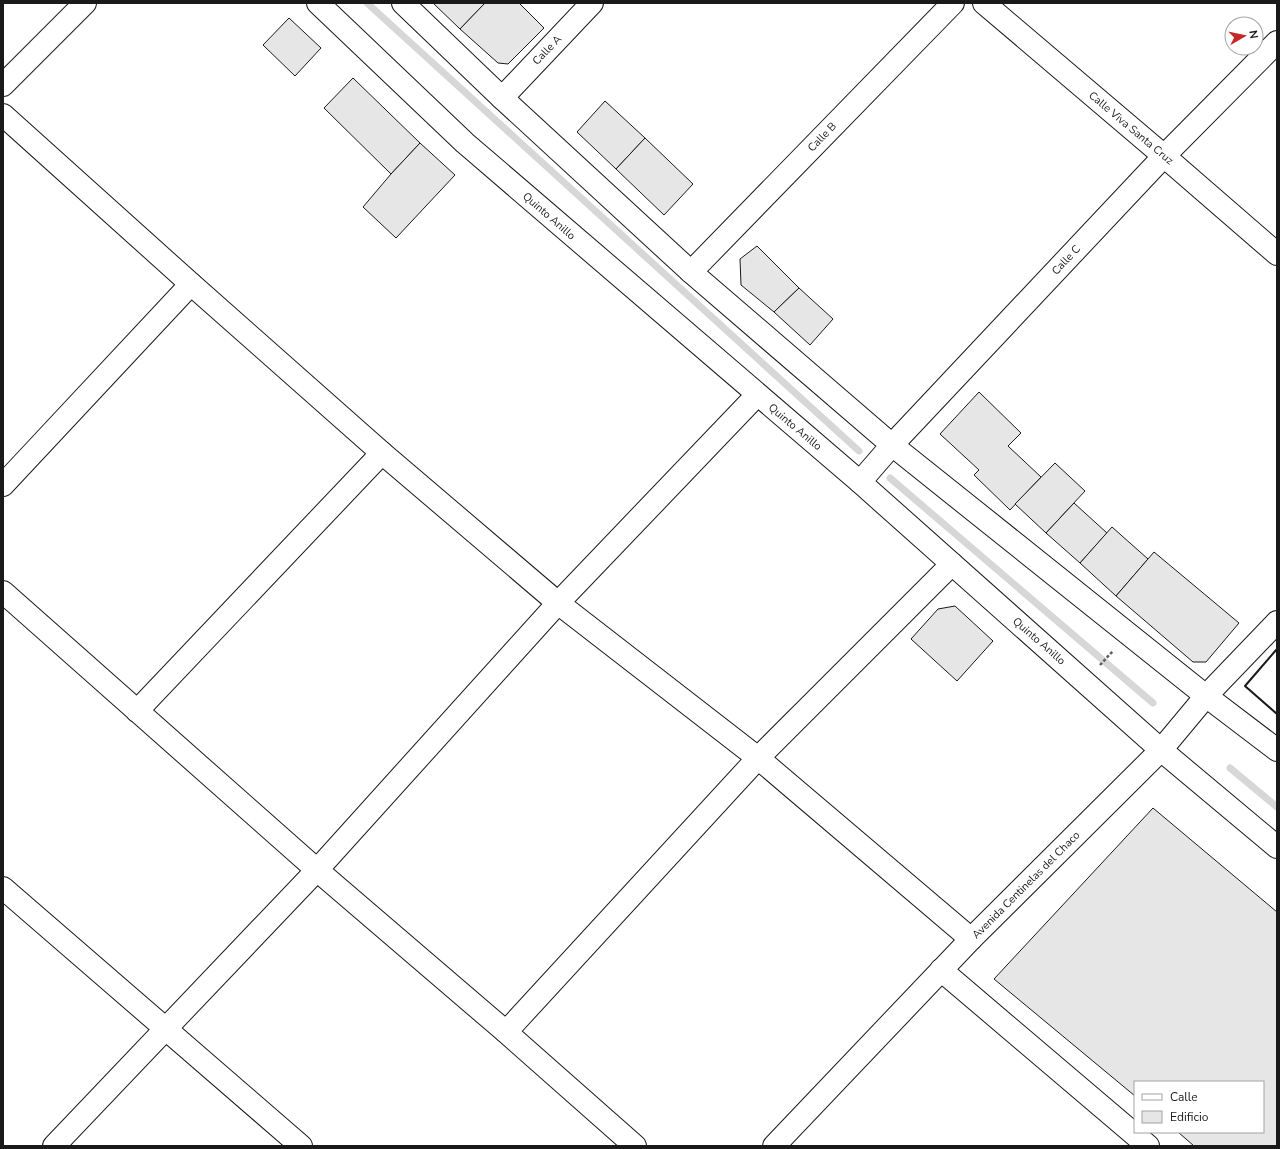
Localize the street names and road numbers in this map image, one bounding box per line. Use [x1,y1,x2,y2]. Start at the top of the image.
street label: Calle A [529,32,565,68]
street label: Calle Viva Santa Cruz [1085,88,1177,168]
street label: Calle B [804,119,840,155]
street label: Quinto Anillo [519,189,579,243]
street label: Calle C [1048,242,1084,278]
street label: Quinto Anillo [765,400,825,454]
street label: Quinto Anillo [1009,614,1069,668]
street label: Avenida Centinelas del Chaco [969,828,1083,942]

